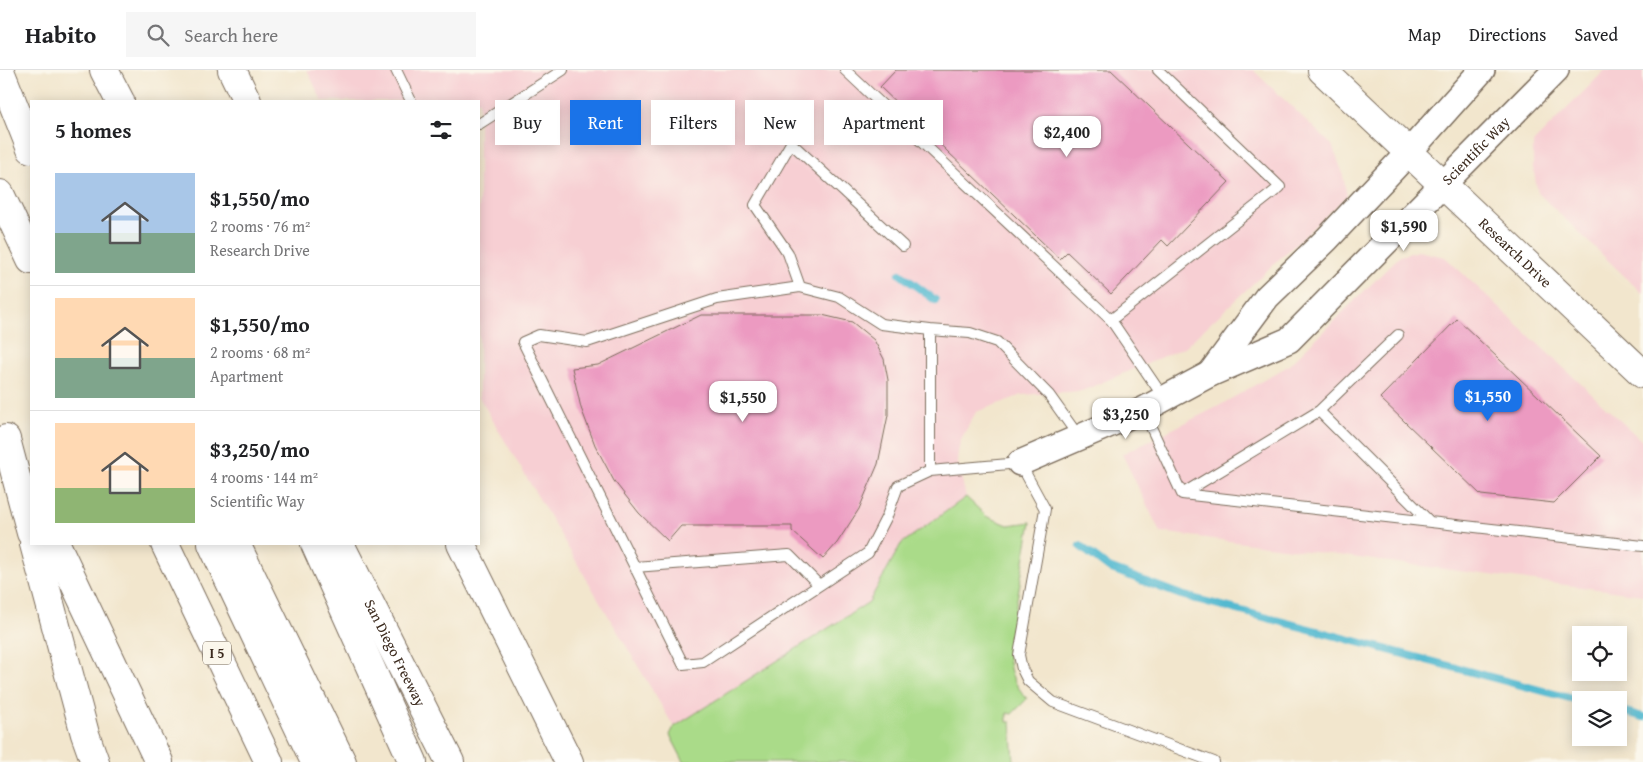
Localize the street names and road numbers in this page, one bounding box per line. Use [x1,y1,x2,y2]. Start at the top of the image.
street label: Scientific Way [1437,111,1515,190]
street label: Research Drive [1474,213,1557,292]
street label: San Diego Freeway [360,596,431,710]
road number: I 5 [203,642,231,664]

